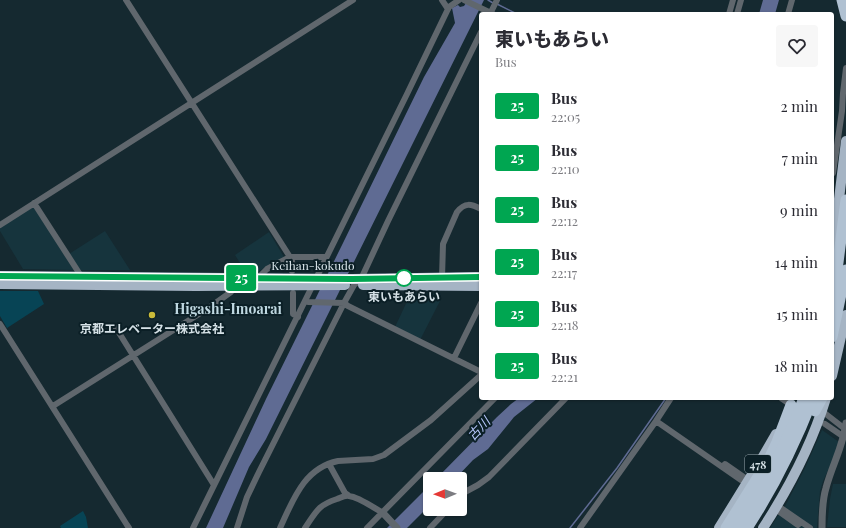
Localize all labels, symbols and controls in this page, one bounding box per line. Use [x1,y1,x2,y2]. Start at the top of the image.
text: 東いもあらい [495,25,609,51]
button: heart [776,25,818,67]
text: Bus [495,53,516,70]
text: Bus [551,88,577,108]
text: 25 [510,96,524,115]
text: 2 min [780,96,818,116]
text: 22:05 [551,108,580,125]
text: Bus [551,140,577,160]
text: 25 [510,148,524,167]
text: 7 min [782,148,818,168]
text: 22:10 [551,160,580,177]
text: Bus [551,192,577,212]
text: 25 [510,200,524,219]
text: 9 min [780,200,818,220]
text: 22:12 [551,212,578,229]
text: Bus [551,244,577,264]
text: 25 [510,252,524,271]
text: 14 min [775,252,818,272]
street label: Keihan-kokudo [271,257,355,273]
text: 22:17 [551,264,577,281]
line badge: 25 [223,265,259,291]
text: 25 [234,268,248,287]
marker: 東いもあらい [395,269,413,287]
place label: 東いもあらい [368,288,440,304]
text: Bus [551,296,577,316]
district label: Higashi-Imoarai [174,299,282,318]
text: 25 [510,304,524,323]
text: 15 min [776,304,818,324]
marker: 京都エレベーター株式会社 [147,310,157,320]
text: 22:18 [551,316,578,333]
place label: 京都エレベーター株式会社 [80,320,224,336]
text: Bus [551,348,577,368]
text: 25 [510,356,524,375]
text: 18 min [774,356,818,376]
text: 22:21 [551,368,578,385]
water label: 古川 [463,411,495,443]
road number: 478 [745,455,771,473]
north arrow [423,472,467,516]
map controls [423,472,467,516]

